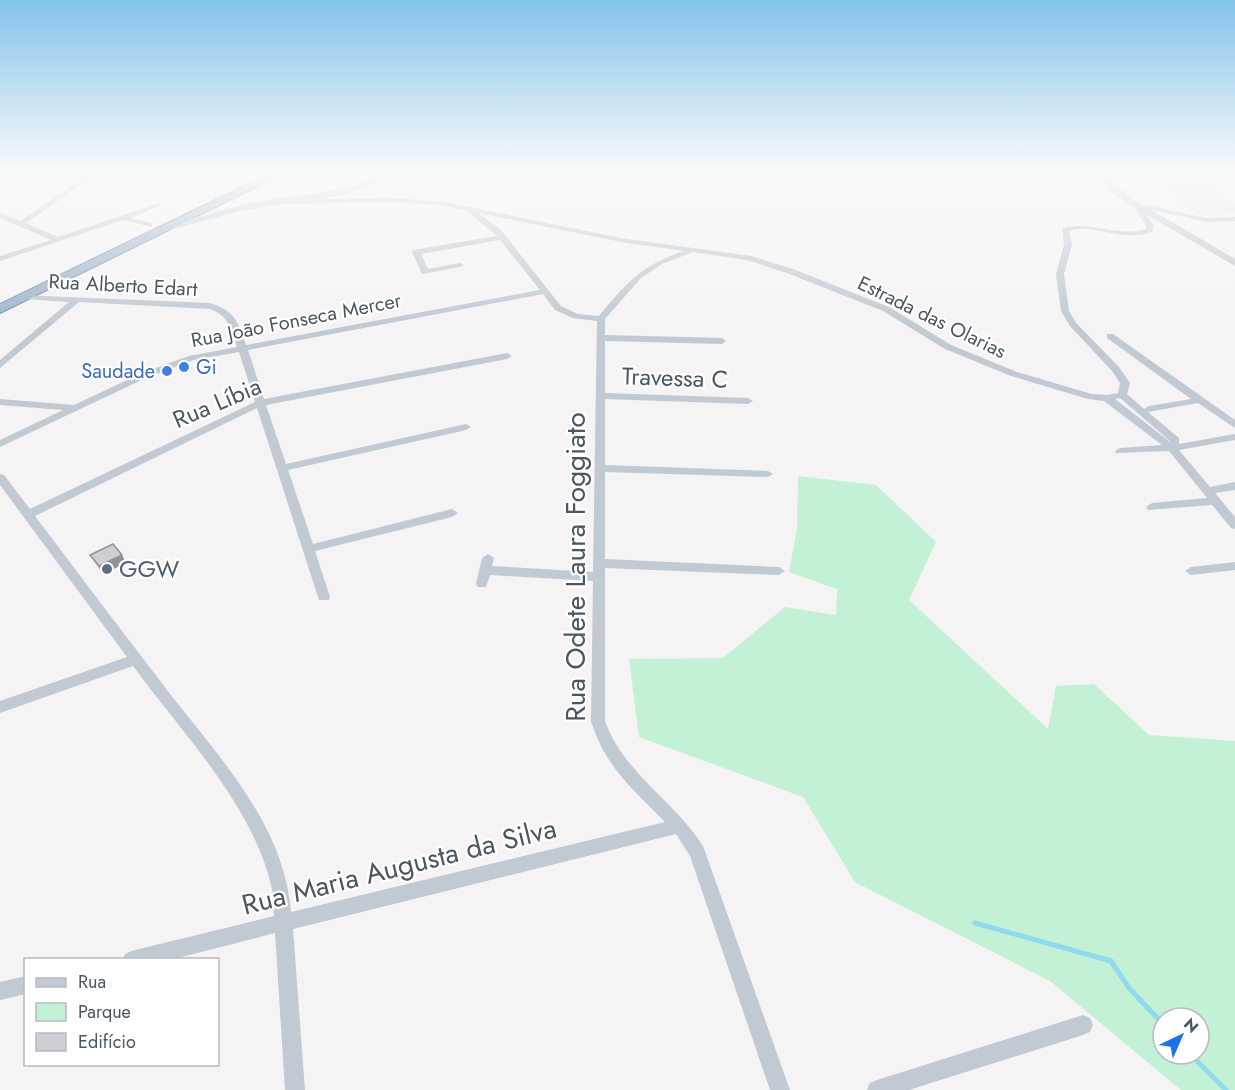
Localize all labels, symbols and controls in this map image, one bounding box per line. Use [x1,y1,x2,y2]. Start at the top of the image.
street label: Rua Alberto Edart [48,267,198,304]
street label: Estrada das Olarias [853,269,1011,366]
street label: Rua João Fonseca Mercer [188,286,404,355]
place label: Gi [196,353,217,382]
place label: Saudade [81,357,155,386]
street label: Travessa C [621,358,729,397]
marker: Gi [177,360,191,374]
marker: Saudade [160,364,174,378]
street label: Rua Líbia [167,368,267,437]
street label: Rua Odete Laura Foggiato [555,412,596,722]
place label: GGW [119,551,179,586]
marker: GGW [100,562,114,576]
street label: Rua Maria Augusta da Silva [237,808,561,925]
legend [24,958,219,1066]
text: Rua [78,969,106,995]
text: Parque [78,999,131,1025]
north arrow [1151,1006,1211,1066]
text: N [1179,1013,1204,1038]
text: Edifício [78,1029,136,1055]

